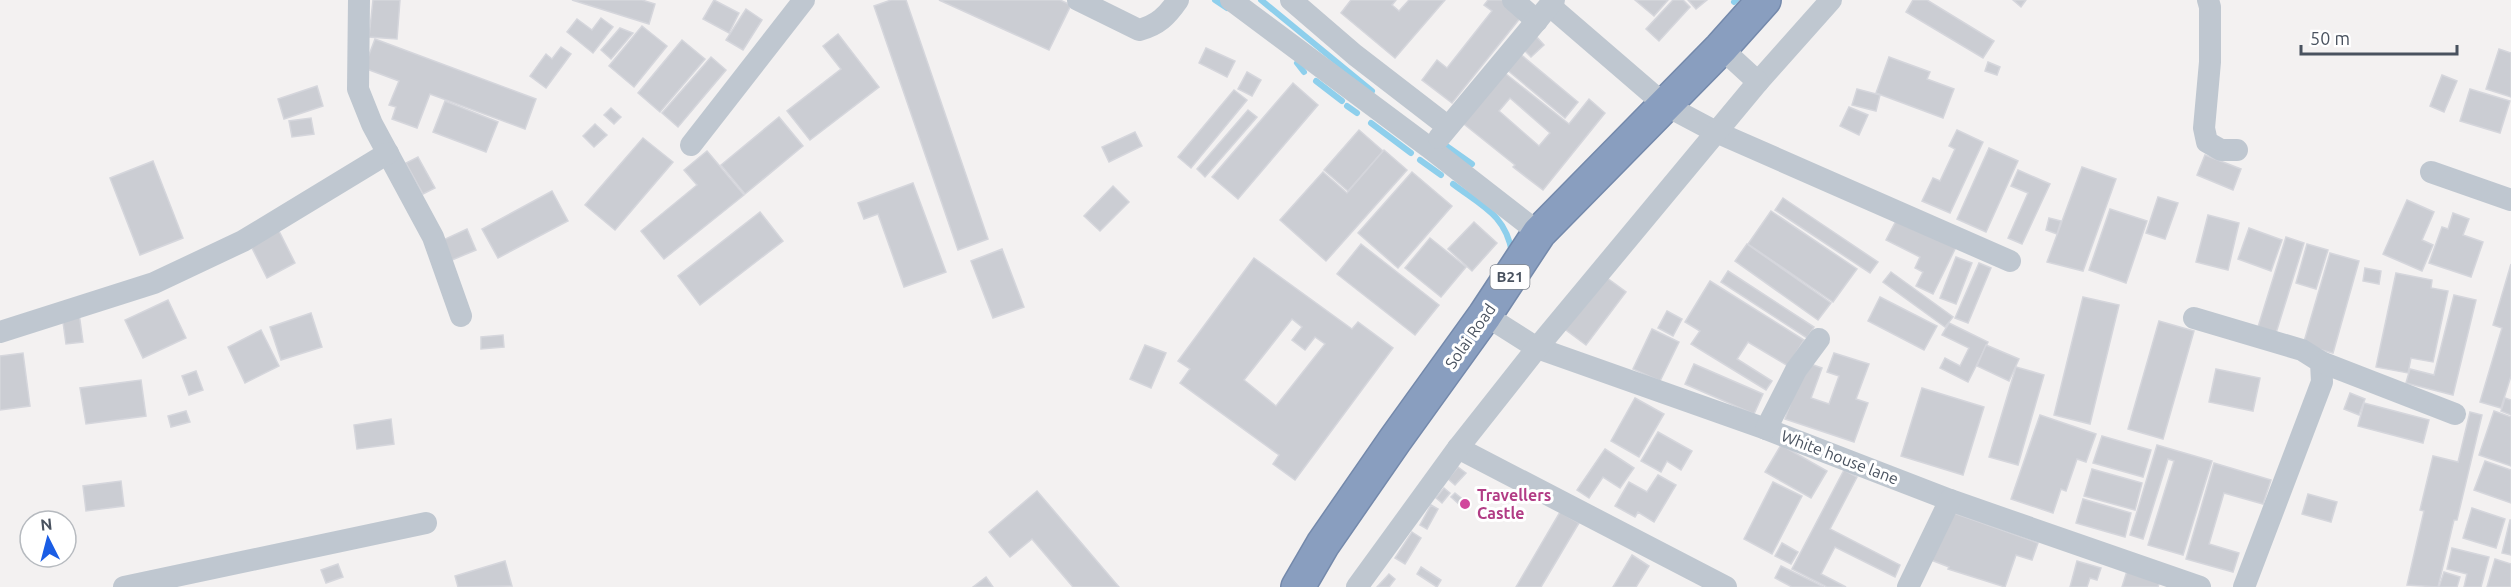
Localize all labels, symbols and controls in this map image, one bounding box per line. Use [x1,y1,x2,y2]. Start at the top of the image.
scale bar [2301,18,2457,56]
text: 50 m [2310,28,2350,48]
road number: B21 [1490,265,1530,289]
street label: Solai Road [1441,300,1499,372]
street label: White house lane [1779,426,1901,488]
place label: Travellers Castle [1477,486,1551,522]
marker: Travellers Castle [1458,497,1472,511]
north arrow [18,509,78,569]
text: N [40,515,53,534]

